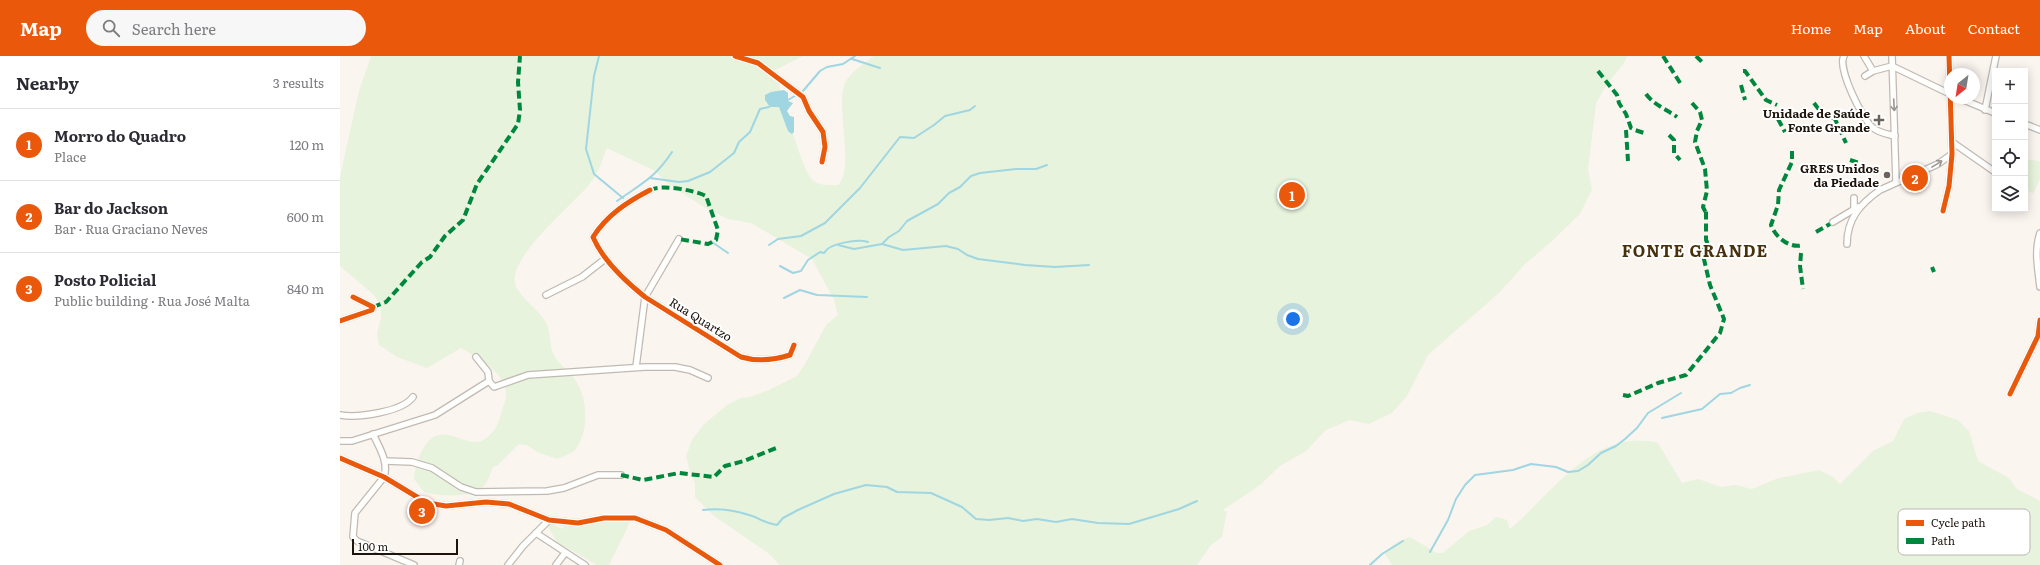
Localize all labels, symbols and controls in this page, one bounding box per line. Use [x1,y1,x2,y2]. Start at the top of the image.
search box [86,10,366,46]
text: Map [20,14,62,42]
icon: search [100,17,122,39]
text: Search here [132,17,216,40]
text: Home [1791,18,1831,38]
text: Map [1853,18,1883,38]
text: About [1905,18,1946,38]
text: Contact [1968,18,2020,38]
north arrow [1944,68,1980,104]
map controls [1992,68,2028,212]
button: + [1992,68,2028,104]
text: Nearby [16,70,79,95]
text: 3 results [273,73,324,92]
one-way arrow [1890,98,1898,111]
place label: Unidade de Saúde Fonte Grande [1763,104,1870,136]
button: − [1992,104,2028,140]
marker: Unidade de Saúde Fonte Grande [1873,114,1885,126]
text: Morro do Quadro [54,124,186,147]
text: 1 [26,135,32,154]
text: 120 m [289,135,324,154]
button: locate [1992,140,2028,176]
text: Place [54,147,86,166]
place label: GRES Unidos da Piedade [1800,159,1879,191]
one-way arrow [1931,159,1943,167]
pin: 2 [1902,163,1928,193]
marker: GRES Unidos da Piedade [1882,170,1892,180]
button: layers [1992,176,2028,212]
pin: 1 [1279,180,1305,210]
text: Bar do Jackson [54,196,168,219]
text: 2 [26,207,32,226]
text: 600 m [287,207,324,226]
text: Bar · Rua Graciano Neves [54,219,208,238]
district label: FONTE GRANDE [1622,238,1768,262]
text: Posto Policial [54,268,157,291]
text: 3 [25,279,33,298]
text: 840 m [287,279,324,298]
text: Public building · Rua José Malta [54,291,250,310]
street label: Rua Quartzo [666,293,736,345]
your location [1283,309,1303,329]
pin: 3 [409,496,435,526]
legend [1898,509,2030,555]
text: Cycle path [1931,514,1986,530]
text: Path [1931,532,1955,548]
scale bar [352,537,458,556]
text: 100 m [358,538,388,554]

